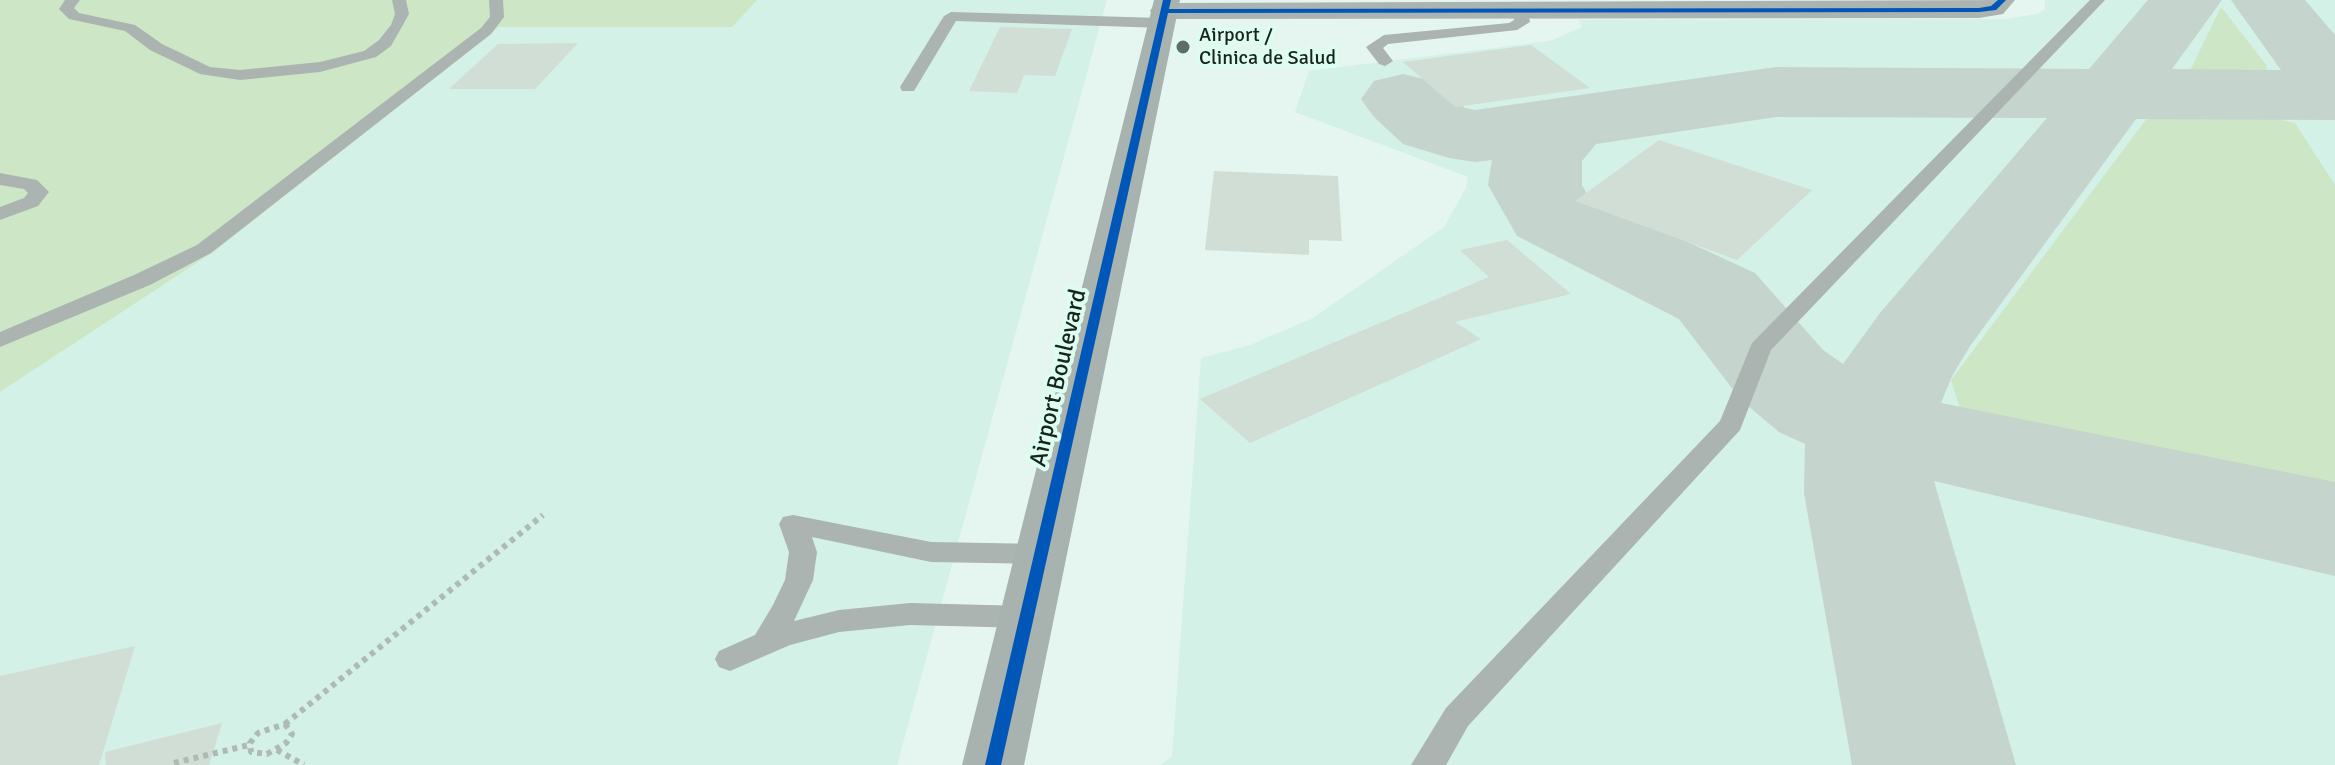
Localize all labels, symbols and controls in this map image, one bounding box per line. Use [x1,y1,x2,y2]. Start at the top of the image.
place label: Airport / Clinica de Salud [1199,24,1336,71]
marker: Airport / Clinica de Salud [1174,38,1192,56]
street label: Airport Boulevard [1025,286,1093,470]

